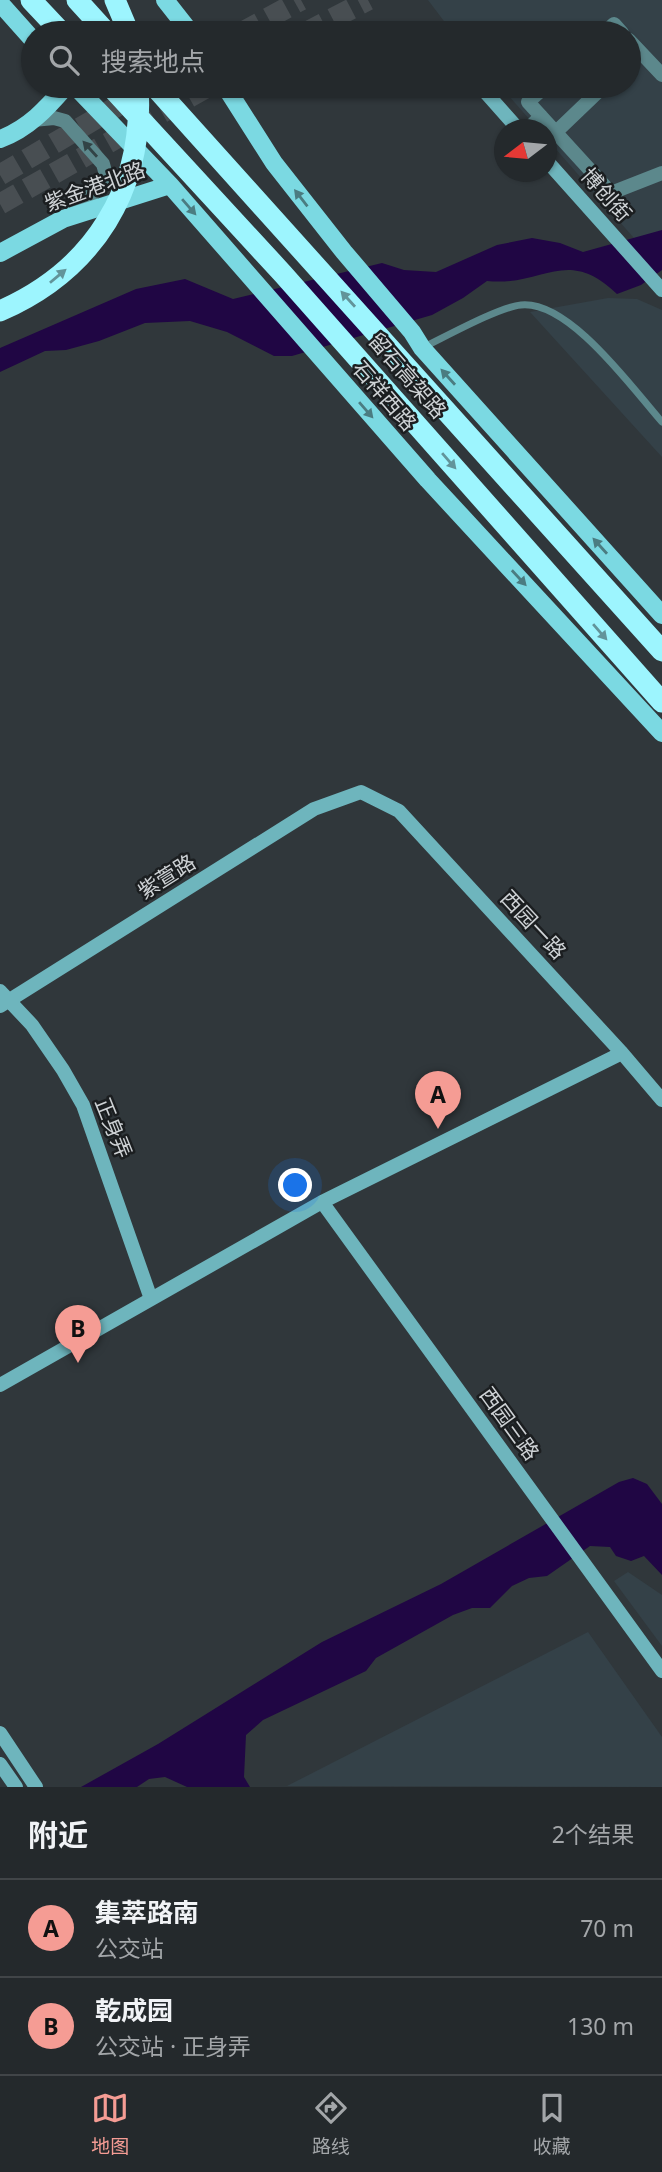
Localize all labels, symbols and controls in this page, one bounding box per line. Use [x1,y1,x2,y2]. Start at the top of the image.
search box [21,21,641,98]
icon: search [45,41,83,79]
text: 搜索地点 [101,43,205,79]
north arrow [494,119,557,182]
one-way arrow [83,141,98,158]
street label: 紫金港北路 [41,155,149,217]
street label: 博创街 [575,162,638,227]
one-way arrow [294,189,309,207]
one-way arrow [181,198,197,216]
one-way arrow [50,269,67,284]
one-way arrow [340,291,356,308]
street label: 留石高架路 [363,327,453,424]
street label: 石祥西路 [347,354,423,436]
one-way arrow [440,369,456,386]
one-way arrow [358,401,373,418]
one-way arrow [441,452,457,469]
one-way arrow [592,537,608,555]
one-way arrow [510,569,526,586]
one-way arrow [592,623,608,641]
street label: 紫萱路 [132,848,201,905]
street label: 西园一路 [495,884,573,965]
pin: A [415,1071,461,1129]
street label: 正身弄 [89,1093,139,1162]
your location [278,1168,312,1202]
pin: B [55,1305,101,1363]
street label: 西园三路 [474,1381,546,1466]
text: 附近 [28,1814,88,1855]
text: 2个结果 [552,1818,634,1850]
text: 集萃路南 [95,1894,199,1930]
text: A [43,1912,59,1944]
text: 70 m [580,1912,634,1944]
text: 公交站 [95,1932,164,1964]
text: 乾成园 [95,1992,173,2028]
text: B [43,2010,59,2042]
text: 130 m [567,2010,634,2042]
text: 公交站 · 正身弄 [95,2030,251,2062]
tab: 地图 [91,2089,129,2159]
tab: 路线 [312,2089,350,2159]
tab: 收藏 [533,2089,571,2159]

